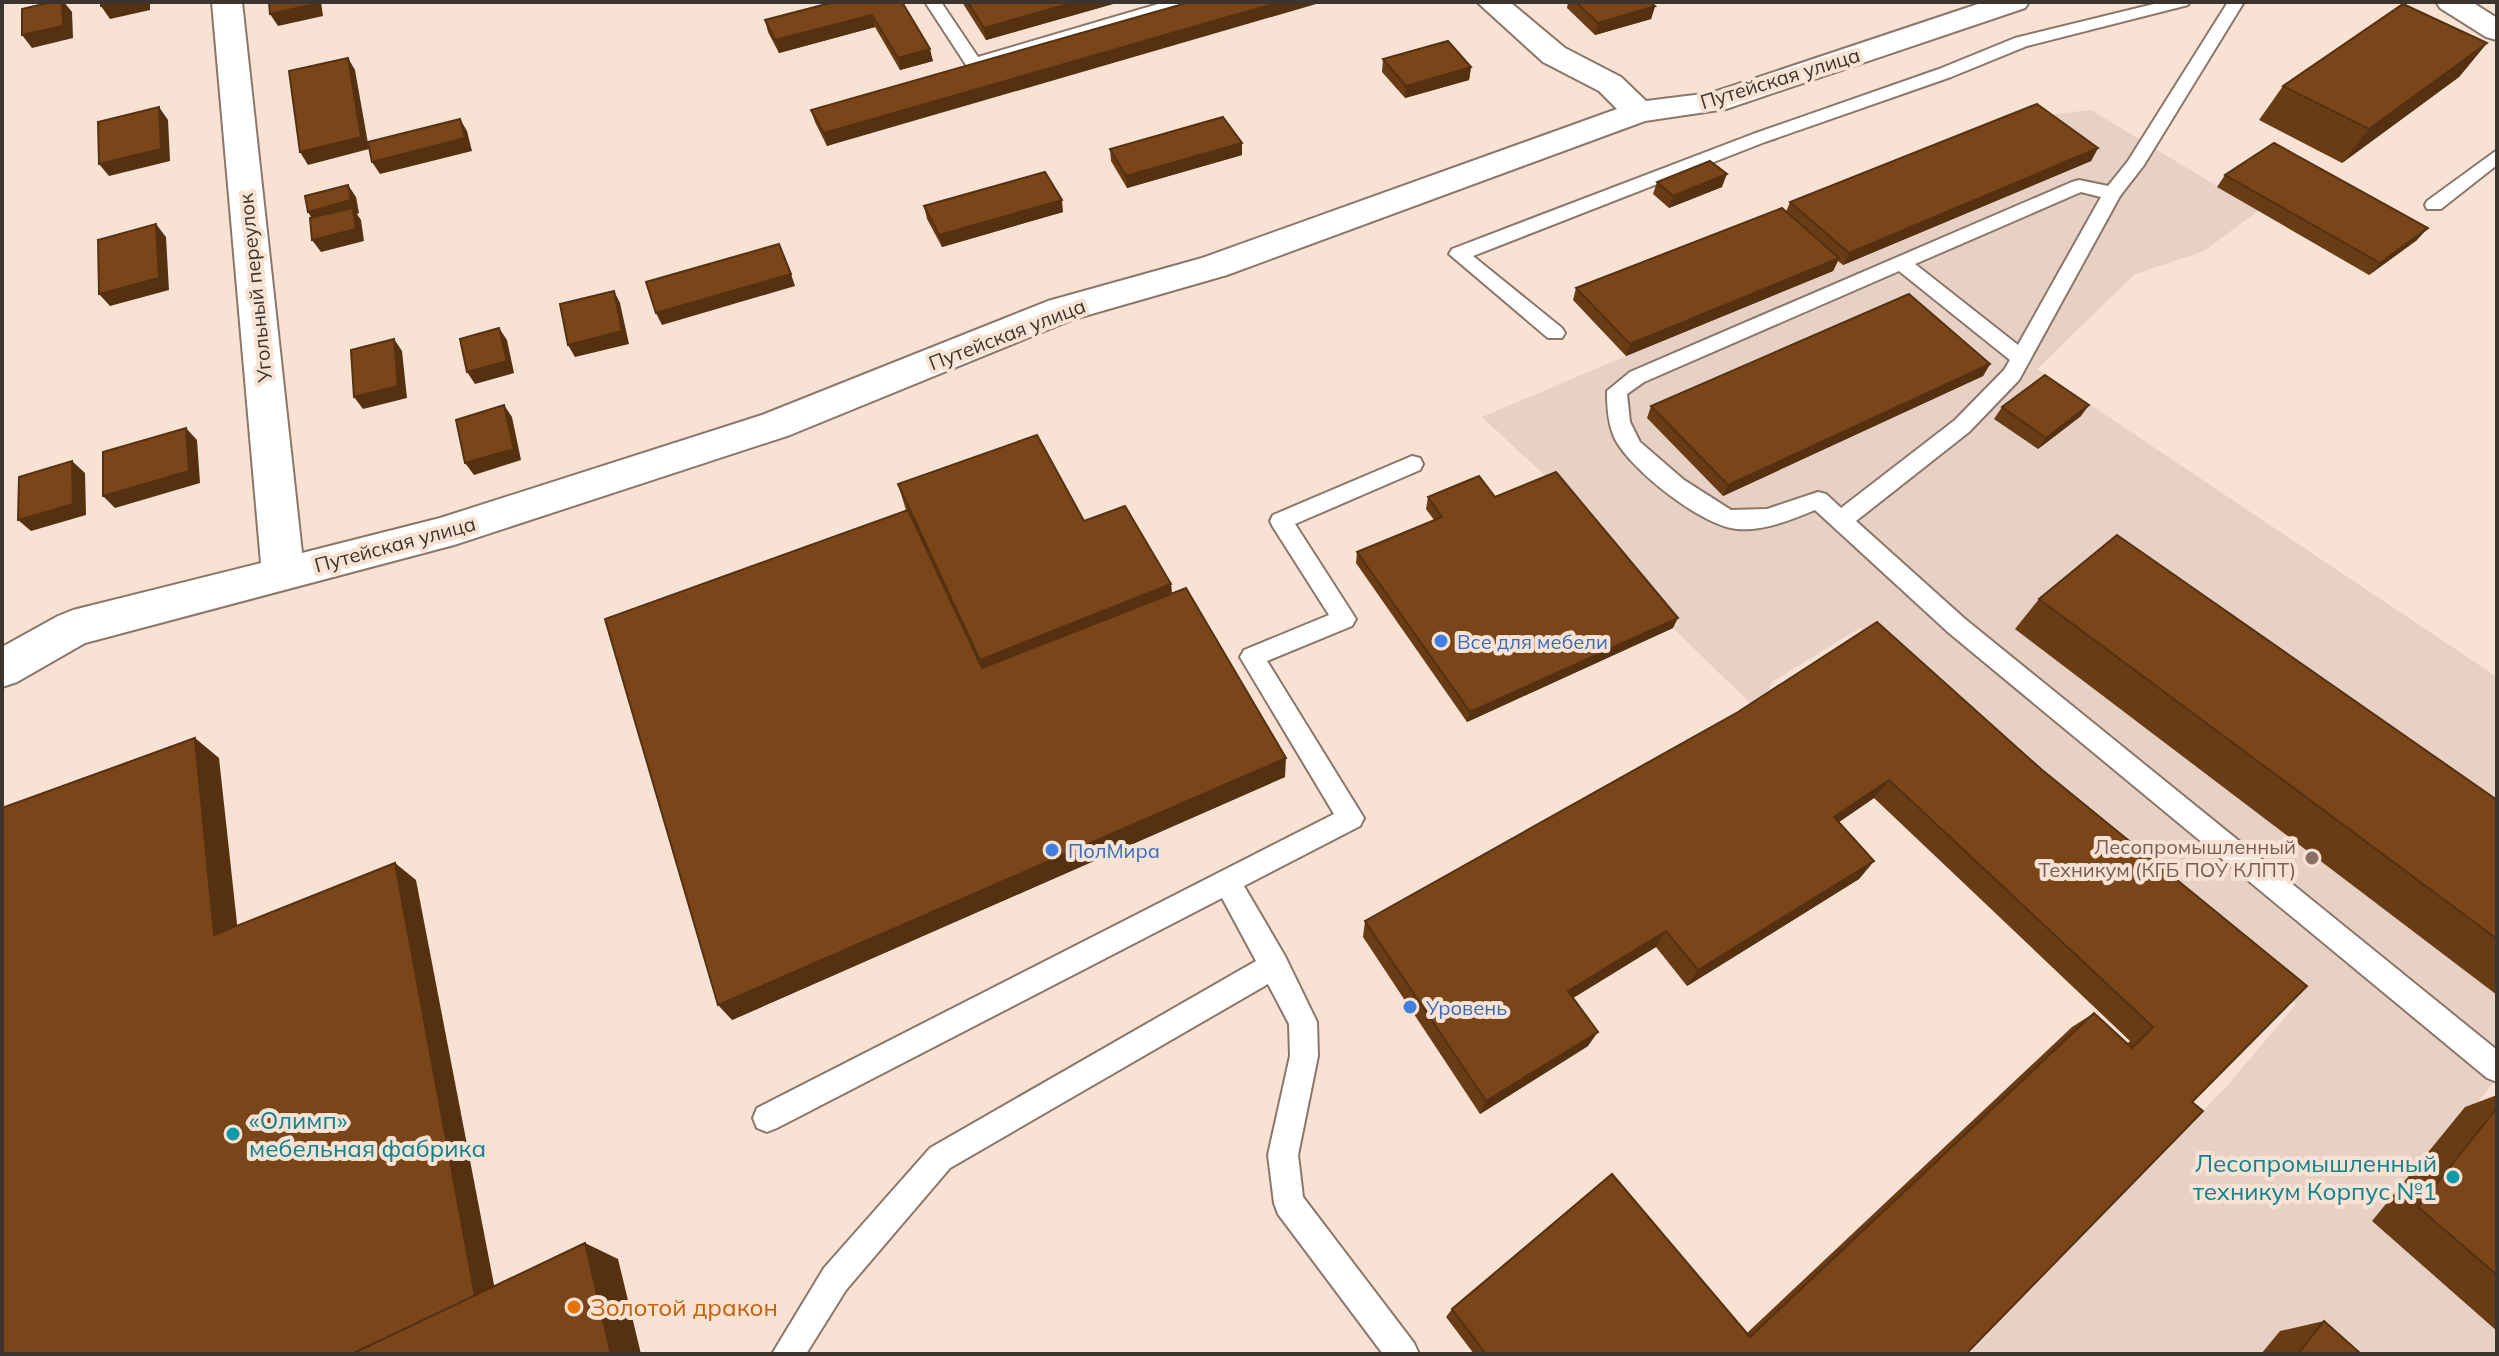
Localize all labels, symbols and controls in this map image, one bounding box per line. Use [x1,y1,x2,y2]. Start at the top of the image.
street label: Путейская улица [1697,42,1863,114]
street label: Угольный переулок [233,192,277,385]
street label: Путейская улица [925,293,1089,375]
street label: Путейская улица [312,510,478,578]
place label: Все для мебели [1457,629,1608,654]
marker: Все для мебели [1432,632,1450,650]
place label: Лесопромышленный Техникум (КГБ ПОУ КЛПТ) [2039,834,2296,882]
place label: ПолМира [1068,838,1160,863]
marker: ПолМира [1043,841,1061,859]
marker: Лесопромышленный Техникум (КГБ ПОУ КЛПТ) [2303,849,2321,867]
place label: Уровень [1425,995,1507,1020]
marker: Уровень [1401,998,1419,1016]
place label: «Олимп» мебельная фабрика [249,1105,486,1163]
marker: «Олимп» мебельная фабрика [224,1125,242,1143]
place label: Лесопромышленный техникум Корпус №1 [2193,1148,2437,1206]
marker: Лесопромышленный техникум Корпус №1 [2444,1168,2462,1186]
place label: Золотой дракон [590,1292,778,1322]
marker: Золотой дракон [565,1298,583,1316]

